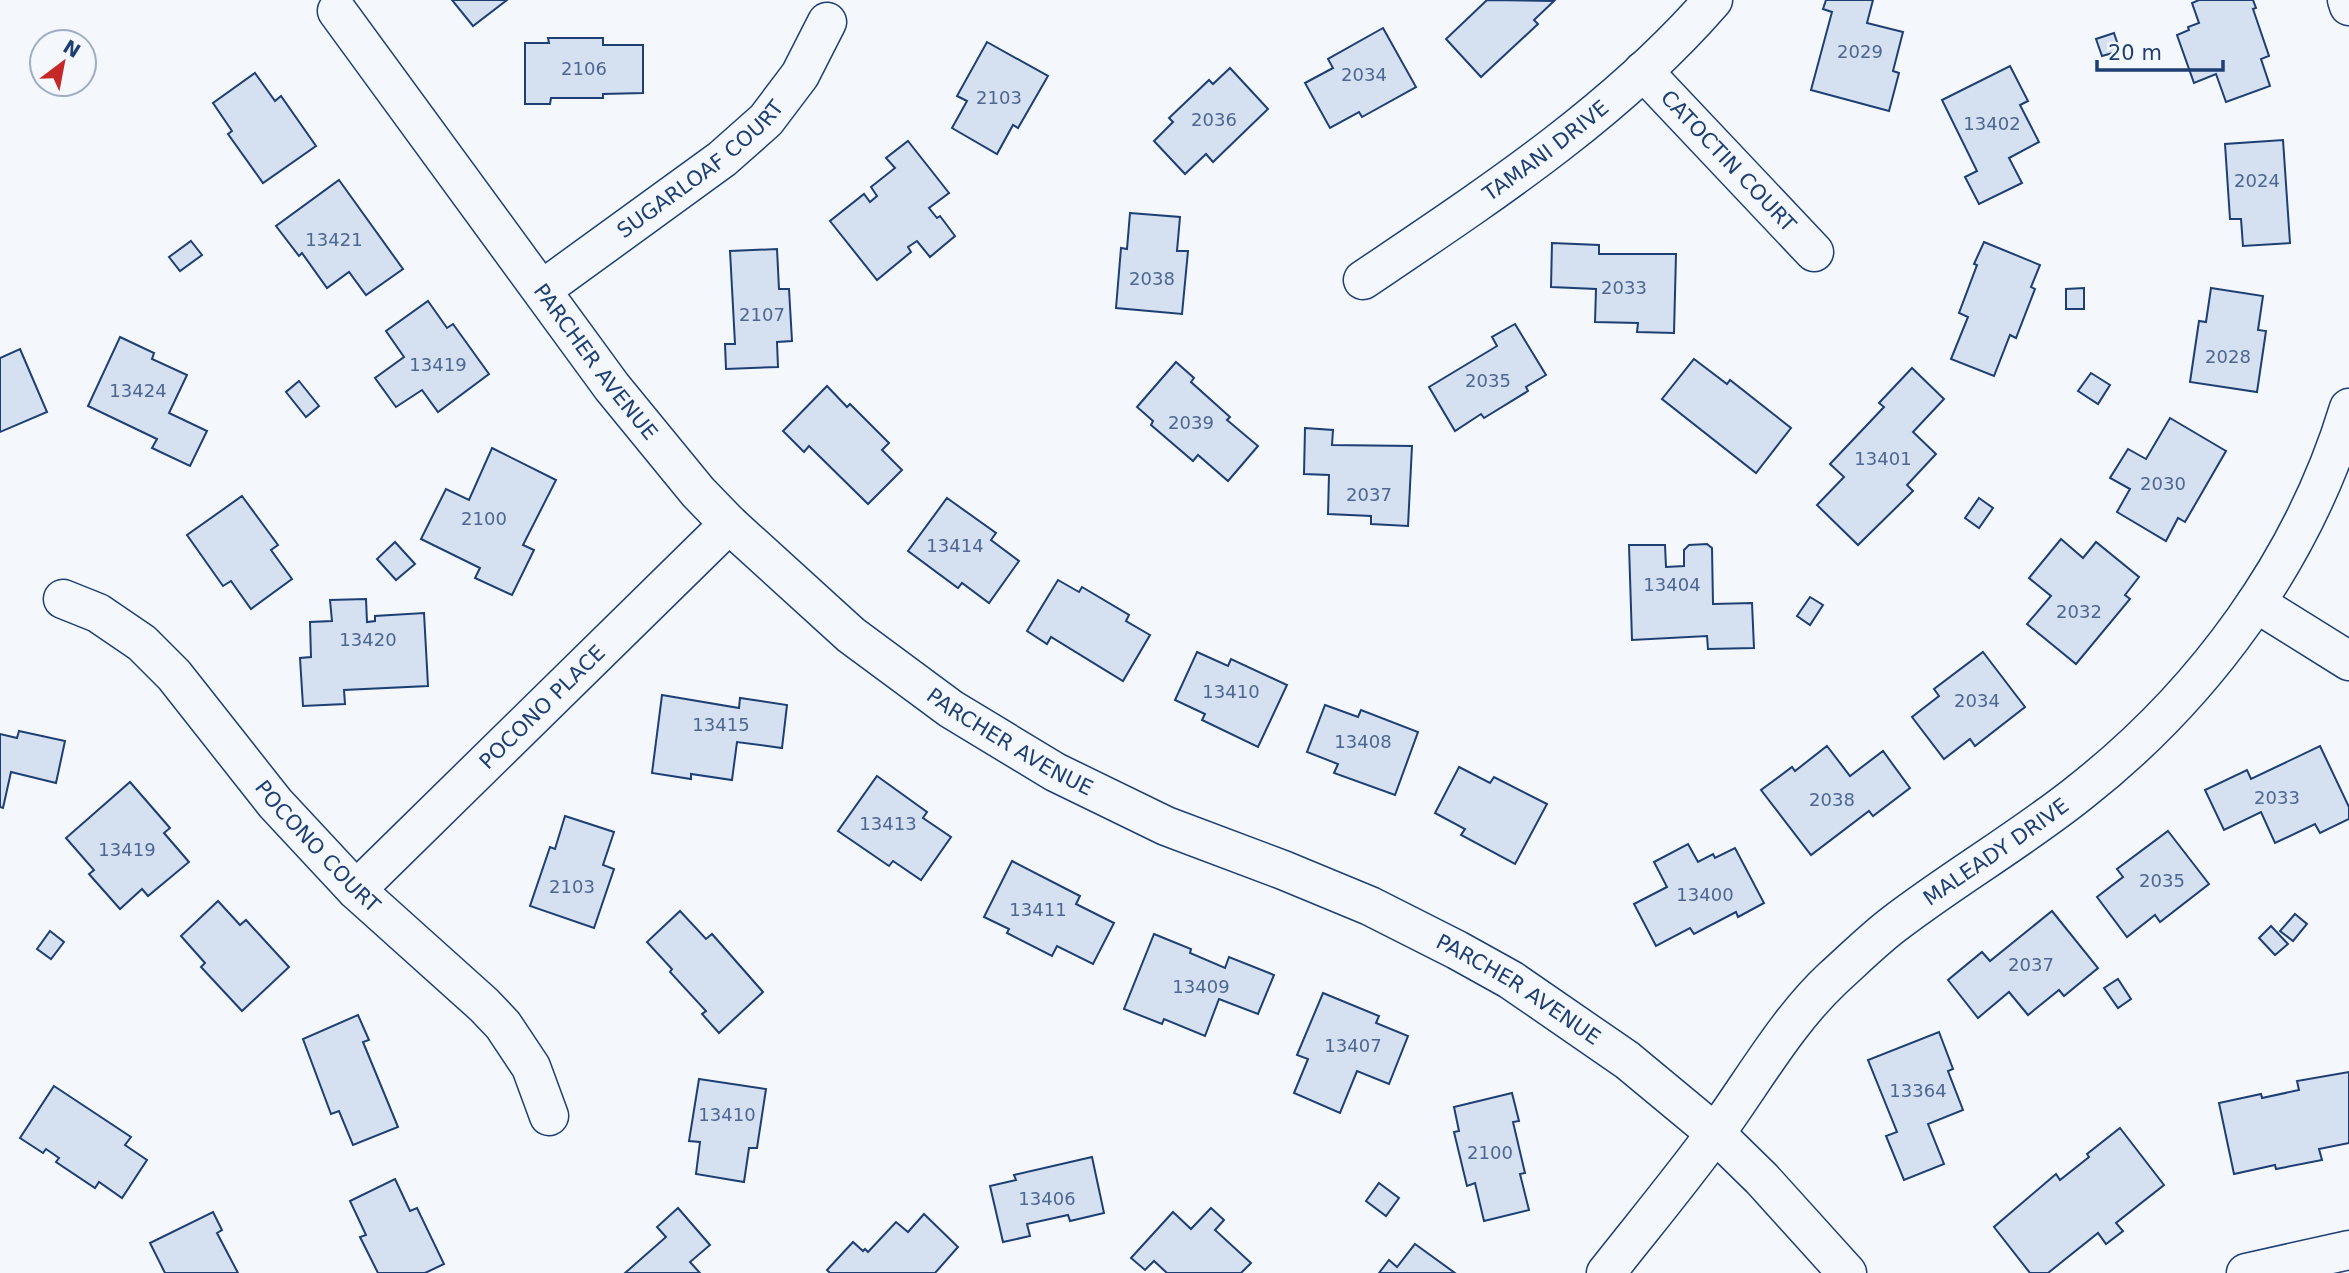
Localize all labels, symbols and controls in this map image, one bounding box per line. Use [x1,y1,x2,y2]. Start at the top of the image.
north arrow [28,28,98,98]
scale bar [2097,28,2223,72]
text: N [59,35,85,62]
house number: 2029 [1837,41,1883,62]
text: 20 m [2108,41,2162,65]
house number: 2106 [561,58,607,79]
house number: 2034 [1341,64,1387,85]
street label: CATOCTIN COURT [1656,86,1801,237]
house number: 2103 [976,87,1022,108]
street label: TAMANI DRIVE [1478,95,1613,207]
street label: SUGARLOAF COURT [613,96,789,243]
house number: 2036 [1191,109,1237,130]
house number: 13402 [1963,113,2021,134]
house number: 2024 [2234,170,2280,191]
house number: 13421 [305,229,363,250]
house number: 2038 [1129,268,1175,289]
house number: 2033 [1601,277,1647,298]
street label: PARCHER AVENUE [529,279,662,445]
house number: 2107 [739,304,785,325]
house number: 2028 [2205,346,2251,367]
house number: 13419 [409,354,467,375]
house number: 2035 [1465,370,1511,391]
house number: 13424 [109,380,167,401]
house number: 2039 [1168,412,1214,433]
house number: 13401 [1854,448,1912,469]
house number: 2030 [2140,473,2186,494]
house number: 2037 [1346,484,1392,505]
house number: 2100 [461,508,507,529]
house number: 13414 [926,535,984,556]
house number: 13404 [1643,574,1701,595]
house number: 2032 [2056,601,2102,622]
house number: 13420 [339,629,397,650]
street label: POCONO PLACE [475,640,610,774]
house number: 13410 [1202,681,1260,702]
street label: PARCHER AVENUE [922,683,1097,801]
house number: 2034 [1954,690,2000,711]
house number: 13415 [692,714,750,735]
house number: 13408 [1334,731,1392,752]
street label: POCONO COURT [250,776,385,918]
house number: 2033 [2254,787,2300,808]
house number: 2038 [1809,789,1855,810]
street label: MALEADY DRIVE [1919,793,2073,910]
house number: 13413 [859,813,917,834]
house number: 13419 [98,839,156,860]
house number: 2035 [2139,870,2185,891]
house number: 2103 [549,876,595,897]
house number: 13400 [1676,884,1734,905]
house number: 13411 [1009,899,1067,920]
street label: PARCHER AVENUE [1432,929,1605,1050]
house number: 2037 [2008,954,2054,975]
house number: 13409 [1172,976,1230,997]
house number: 13407 [1324,1035,1382,1056]
house number: 13364 [1889,1080,1947,1101]
house number: 13410 [698,1104,756,1125]
house number: 2100 [1467,1142,1513,1163]
house number: 13406 [1018,1188,1076,1209]

